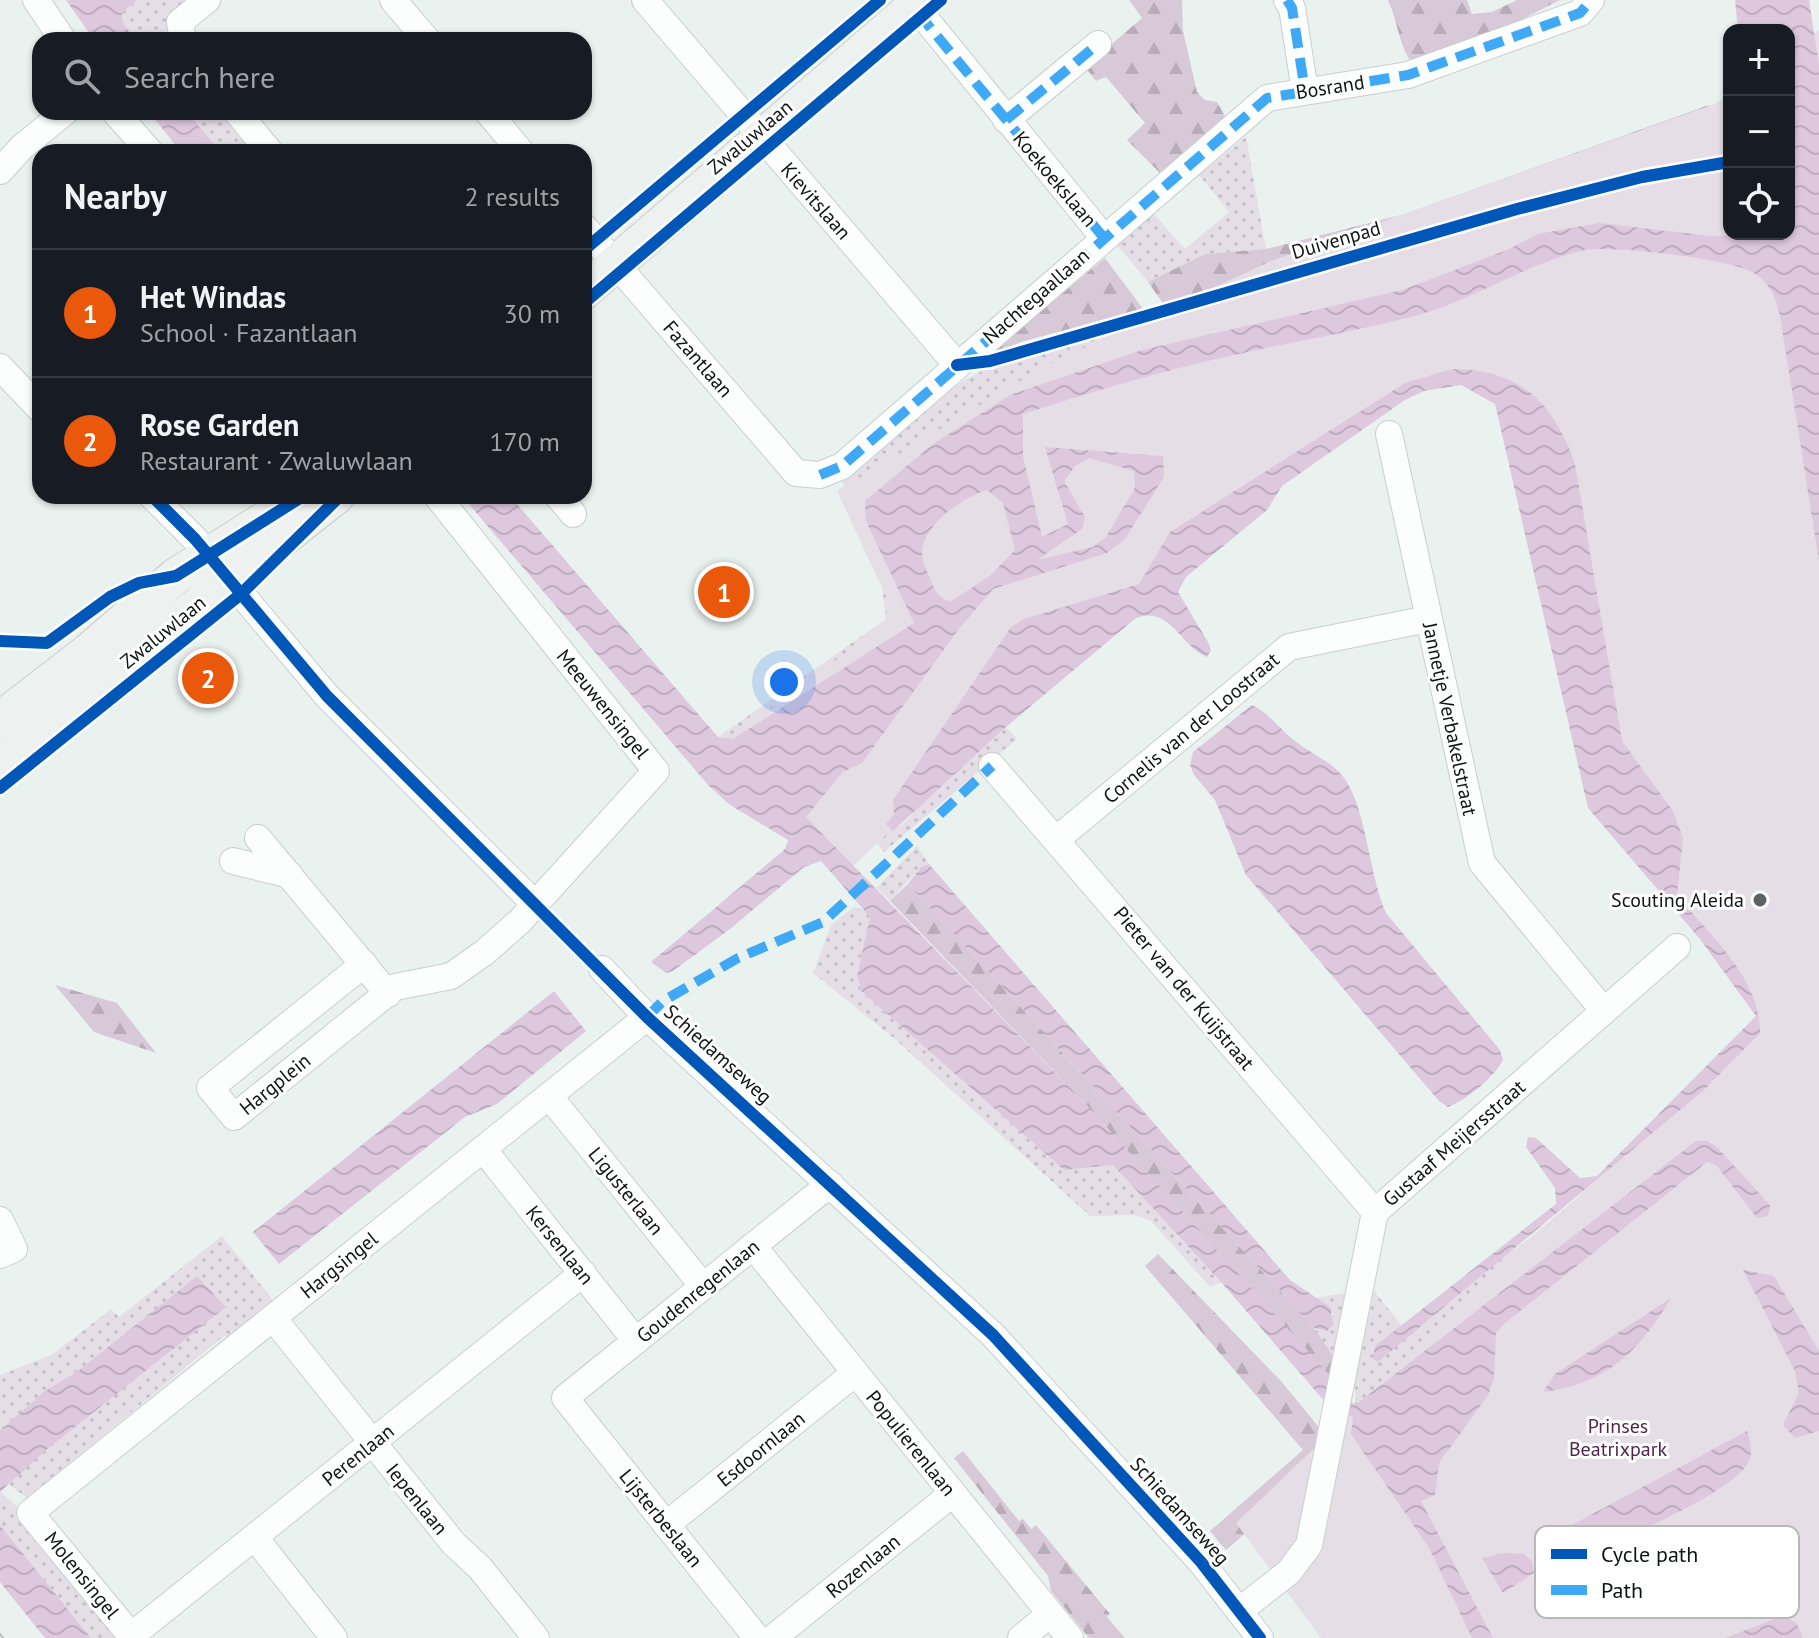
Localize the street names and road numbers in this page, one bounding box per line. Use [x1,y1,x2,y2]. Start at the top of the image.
street label: Bosrand [1294,69,1366,105]
street label: Zwaluwlaan [702,94,798,180]
street label: Koekoekslaan [1007,126,1103,232]
street label: Kievitslaan [775,157,857,245]
street label: Duivenpad [1289,215,1383,265]
street label: Nachtegaallaan [977,243,1095,349]
street label: Fazantlaan [658,315,738,403]
street label: Zwaluwlaan [115,590,211,674]
street label: Jannetje Verbakelstraat [1417,619,1483,818]
street label: Meeuwensingel [551,644,655,764]
street label: Cornelis van der Loostraat [1098,647,1285,809]
street label: Pieter van der Kuijstraat [1108,901,1260,1075]
street label: Schiedamseweg [659,999,777,1109]
street label: Hargplein [234,1047,316,1121]
street label: Gustaaf Meijersstraat [1377,1074,1531,1212]
street label: Ligusterlaan [583,1142,669,1240]
street label: Kersenlaan [520,1200,600,1290]
street label: Hargsingel [295,1226,383,1304]
street label: Goudenregenlaan [631,1233,765,1349]
street label: Populierenlaan [860,1385,962,1501]
street label: Esdoornlaan [712,1406,810,1492]
street label: Perenlaan [317,1418,399,1492]
street label: Schiedamseweg [1125,1452,1235,1570]
street label: Iepenlaan [380,1458,454,1540]
street label: Lijsterbeslaan [613,1464,709,1572]
street label: Molensingel [39,1526,125,1624]
street label: Rozenlaan [821,1528,905,1604]

